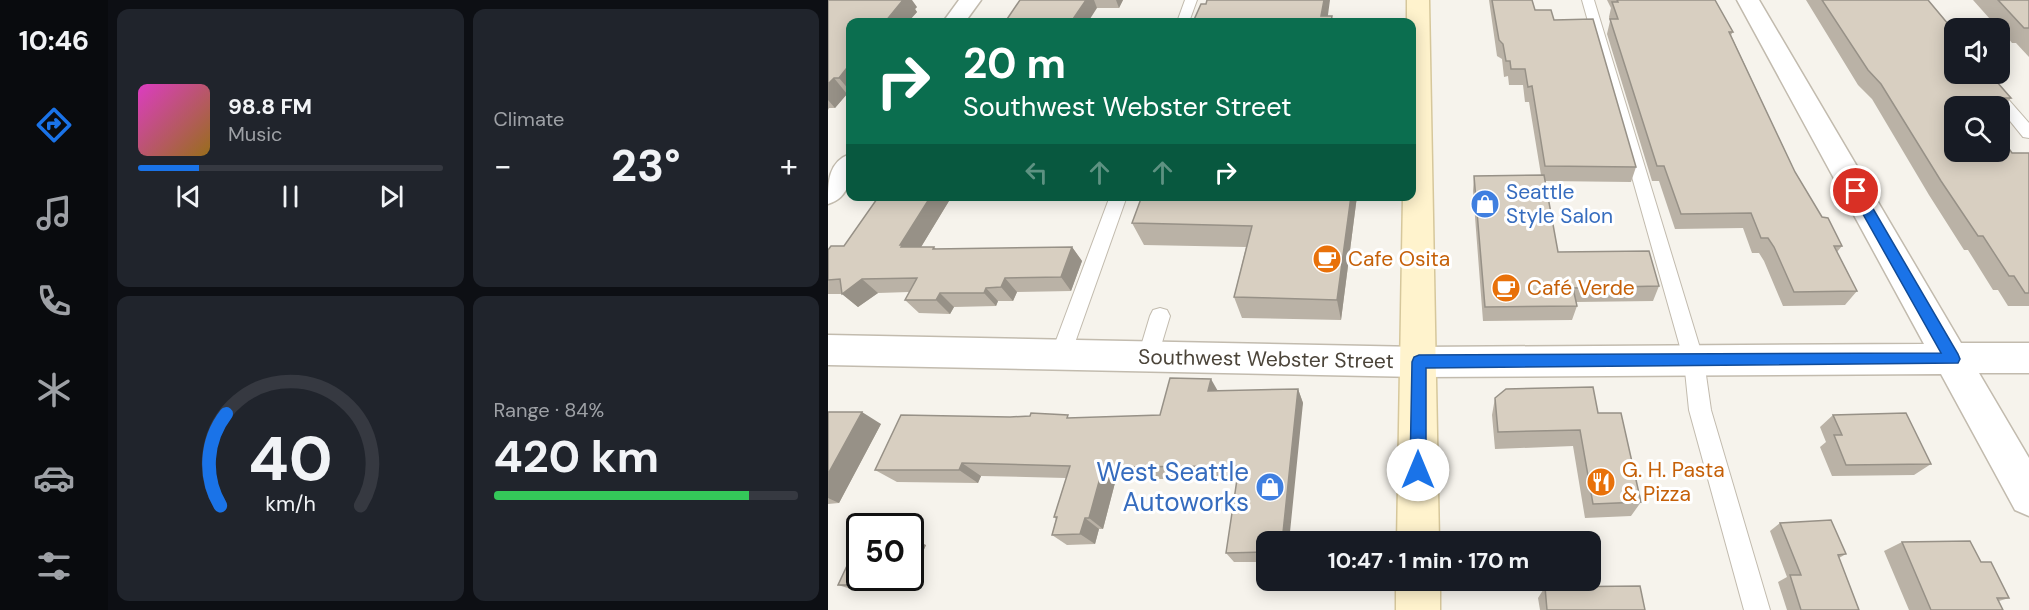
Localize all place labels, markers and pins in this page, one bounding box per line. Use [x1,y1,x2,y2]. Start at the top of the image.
pin [1830,165,1881,216]
place label: Seattle Style Salon [1506,178,1613,230]
shop icon: Seattle Style Salon [1469,188,1501,220]
cafe icon: Cafe Osita [1311,243,1343,275]
place label: Cafe Osita [1348,245,1450,273]
cafe icon: Café Verde [1490,272,1522,304]
place label: Café Verde [1527,274,1635,302]
place label: West Seattle Autoworks [1096,455,1249,519]
place label: G. H. Pasta & Pizza [1622,456,1725,508]
restaurant icon: G. H. Pasta & Pizza [1585,466,1617,498]
shop icon: West Seattle Autoworks [1254,471,1286,503]

